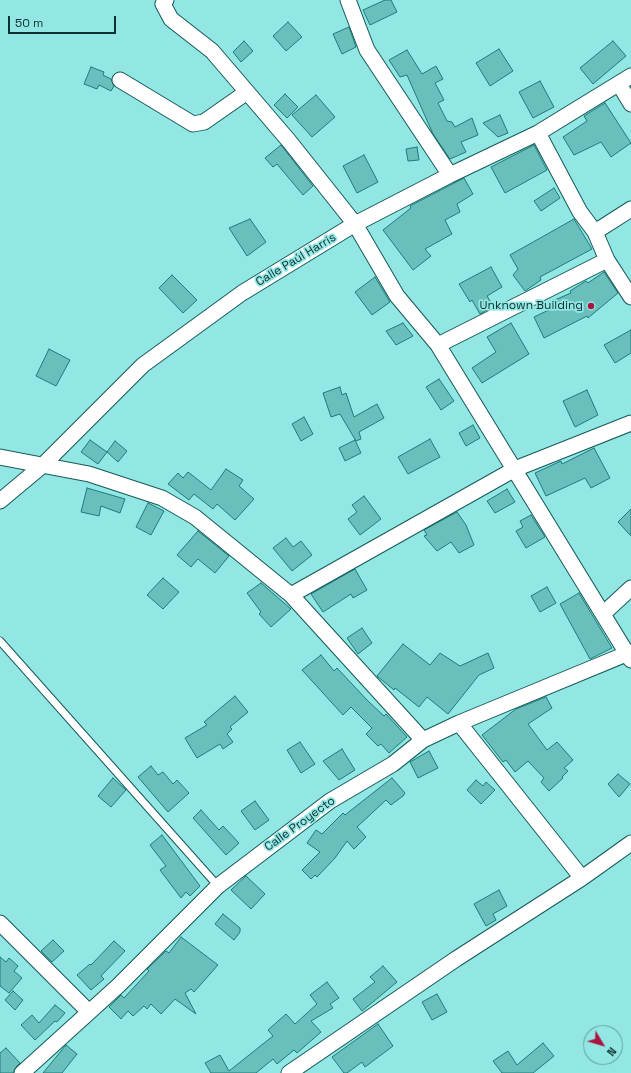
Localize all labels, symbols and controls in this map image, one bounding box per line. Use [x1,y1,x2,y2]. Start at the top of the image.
scale bar [10,8,118,34]
text: 50 m [15,15,43,31]
street label: Calle Paúl Harris [253,230,339,290]
place label: Unknown Building [480,299,583,313]
marker: Unknown Building [586,301,596,311]
street label: Calle Proyecto [262,794,338,854]
north arrow [583,1025,623,1065]
text: N [604,1045,619,1059]

